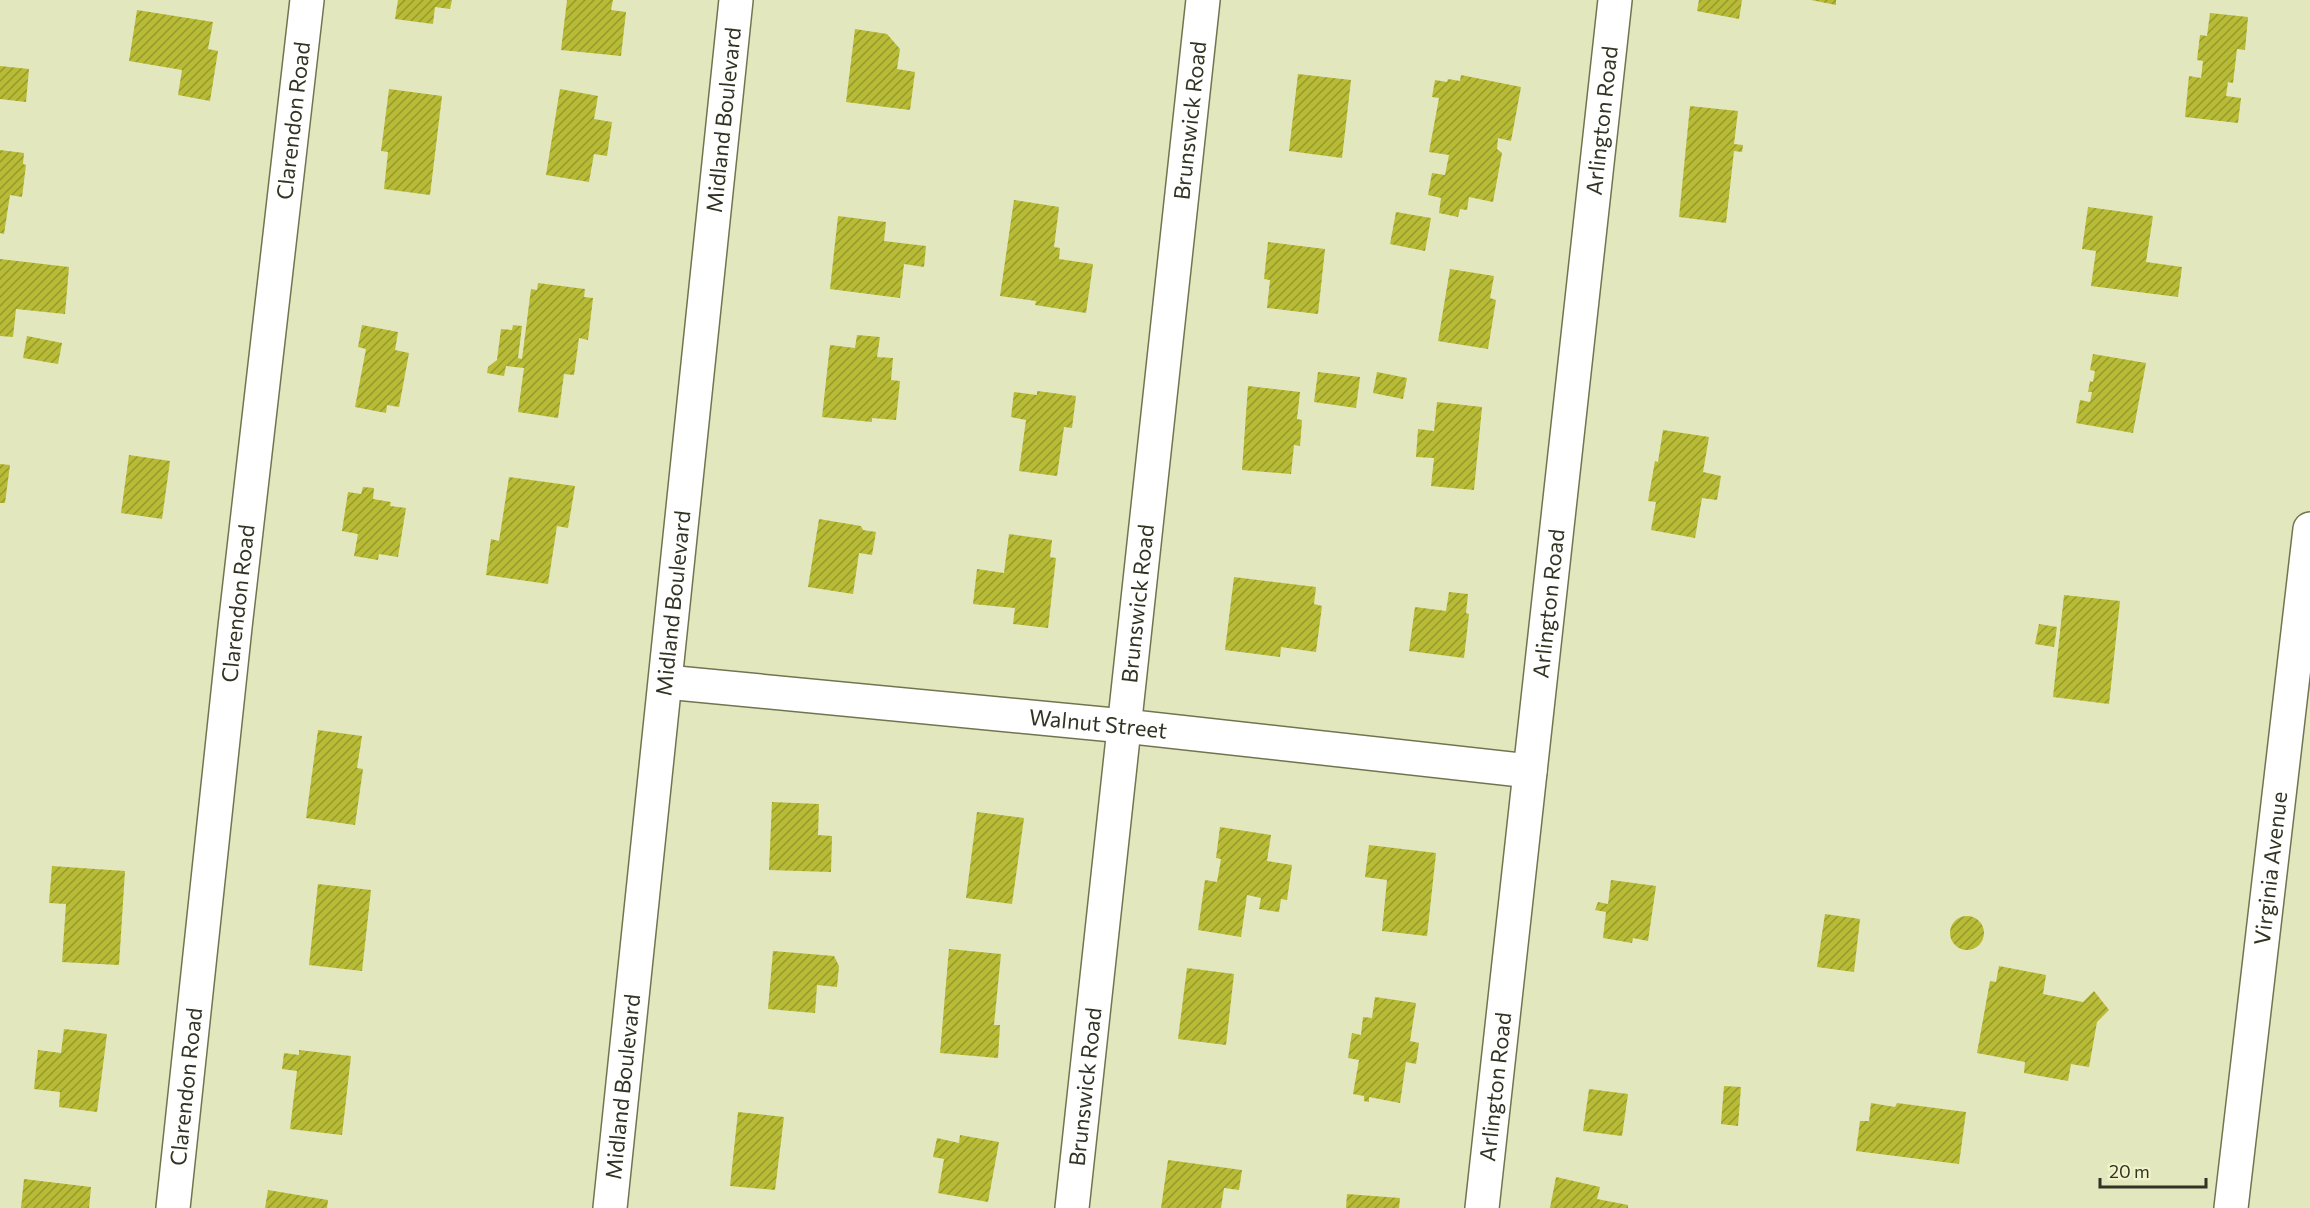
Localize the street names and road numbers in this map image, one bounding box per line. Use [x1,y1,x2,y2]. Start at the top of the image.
street label: Midland Boulevard [700,26,746,214]
street label: Clarendon Road [270,40,315,201]
street label: Brunswick Road [1167,40,1211,201]
street label: Arlington Road [1580,44,1623,197]
street label: Midland Boulevard [649,509,696,697]
street label: Clarendon Road [215,523,260,684]
street label: Brunswick Road [1115,523,1159,684]
street label: Arlington Road [1526,528,1570,680]
street label: Walnut Street [1028,703,1169,744]
street label: Virginia Avenue [2248,790,2292,947]
street label: Midland Boulevard [599,992,645,1181]
street label: Clarendon Road [164,1006,207,1167]
street label: Brunswick Road [1063,1006,1107,1167]
street label: Arlington Road [1473,1011,1516,1163]

